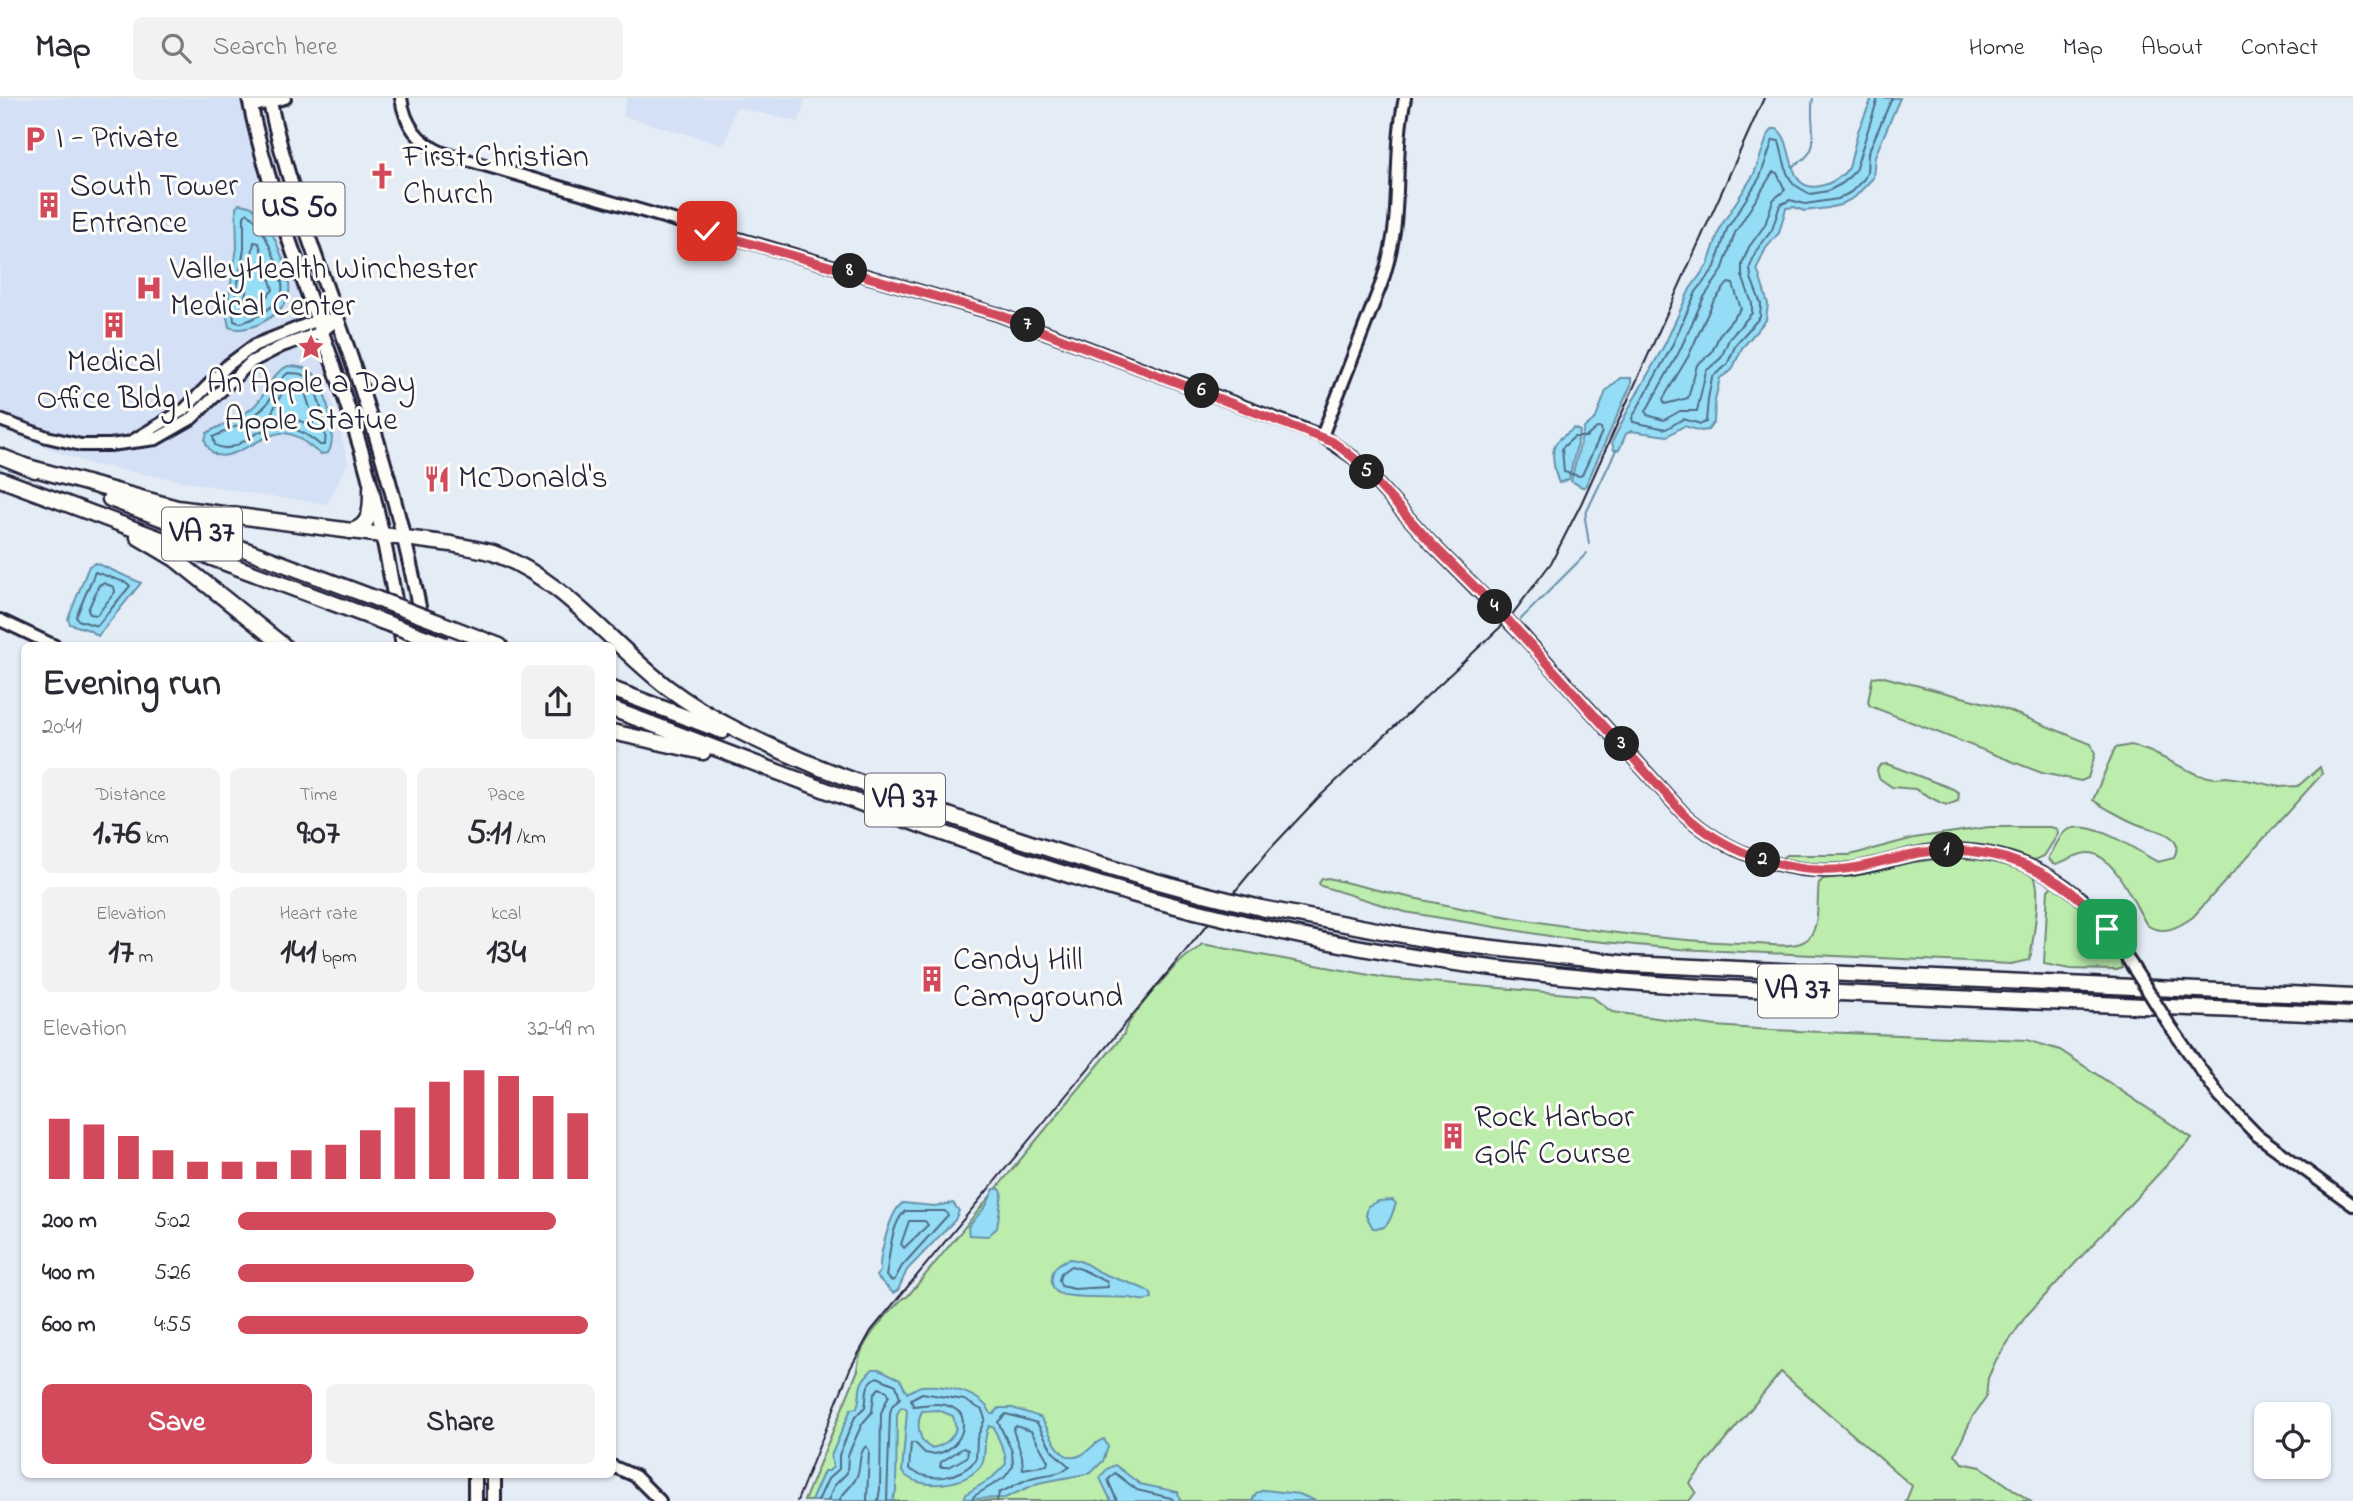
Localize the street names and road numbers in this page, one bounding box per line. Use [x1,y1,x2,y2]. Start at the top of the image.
road number: US 50 [254,183,344,236]
road number: VA 37 [162,508,242,560]
road number: VA 37 [865,774,945,827]
road number: VA 37 [1758,964,1838,1018]

